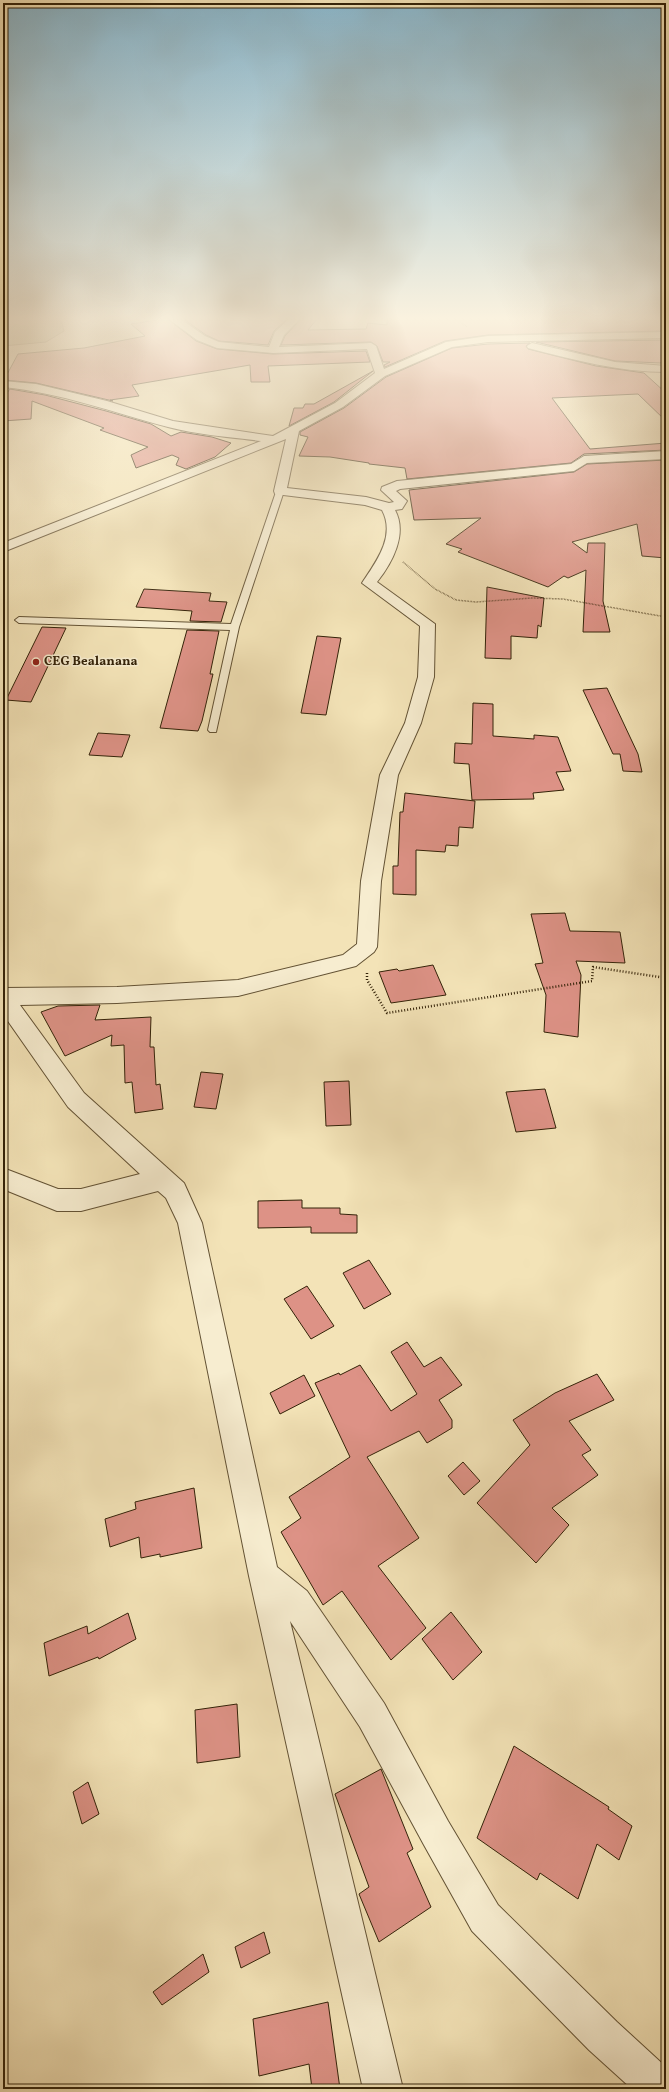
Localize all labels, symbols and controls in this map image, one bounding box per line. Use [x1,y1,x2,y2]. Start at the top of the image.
place label: CEG Bealanana [44,653,138,671]
marker: CEG Bealanana [31,657,41,667]

